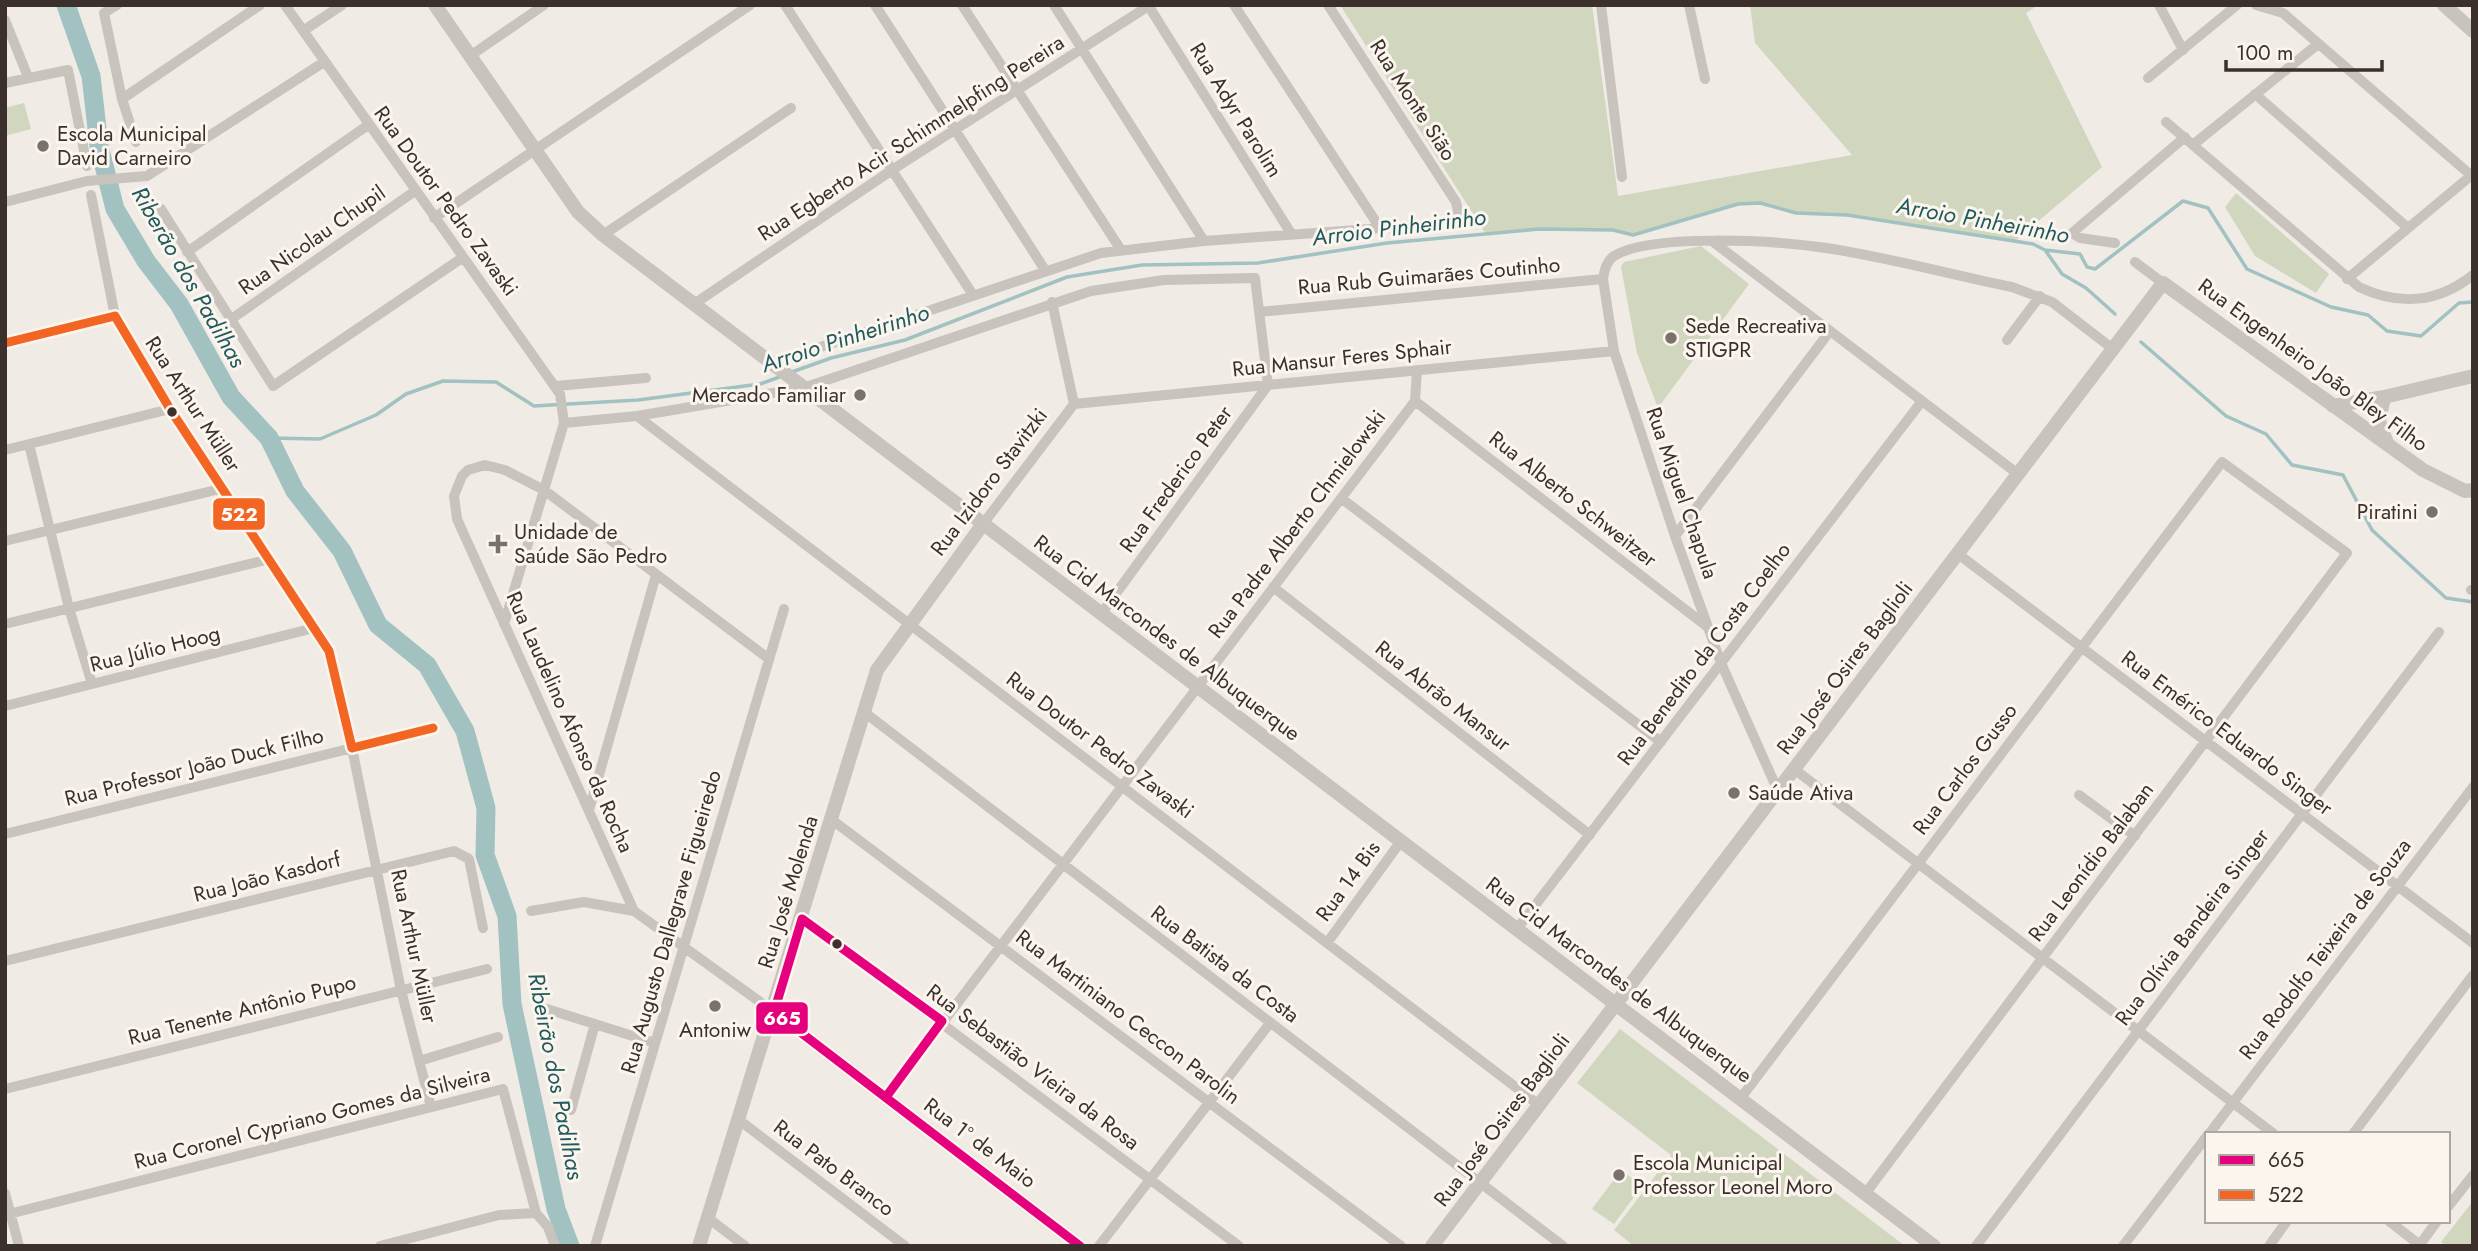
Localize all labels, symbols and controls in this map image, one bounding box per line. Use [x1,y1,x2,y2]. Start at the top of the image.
street label: Rua Egberto Acir Schimmelpfing Pereira [752,27,1070,249]
scale bar [2226,28,2382,72]
street label: Rua Monte Sião [1362,33,1464,167]
street label: Rua Adyr Parolim [1183,37,1289,183]
text: 100 m [2236,38,2293,68]
street label: Rua Doutor Pedro Zavaski [367,100,525,302]
place label: Escola Municipal David Carneiro [57,119,207,173]
marker: Escola Municipal David Carneiro [35,138,51,154]
street label: Rua Nicolau Chupil [232,178,392,302]
water label: Riberão dos Padilhas [123,180,255,375]
water label: Arroio Pinheirinho [1893,188,2073,252]
water label: Arroio Pinheirinho [1309,199,1489,255]
street label: Rua Rub Guimarães Coutinho [1297,250,1561,302]
street label: Rua Engenheiro João Bley Filho [2192,271,2434,459]
water label: Arroio Pinheirinho [756,295,934,381]
place label: Sede Recreativa STIGPR [1685,311,1827,365]
street label: Rua Arthur Müller [138,330,249,478]
marker: Sede Recreativa STIGPR [1663,330,1679,346]
street label: Rua Mansur Feres Sphair [1231,331,1454,384]
place label: Mercado Familiar [692,380,847,410]
marker: Mercado Familiar [852,387,868,403]
street label: Rua Frederico Peter [1112,399,1240,559]
street label: Rua Izidoro Stavitzki [923,402,1055,562]
street label: Rua Miguel Chapula [1639,403,1725,583]
street label: Rua Padre Alberto Chmielowski [1201,404,1393,644]
unlabelled marker [165,405,179,419]
street label: Rua Alberto Schweitzer [1483,424,1664,575]
line badge: 522 [212,497,266,531]
place label: Piratini [2357,497,2418,527]
text: 522 [220,501,258,528]
marker: Piratini [2424,504,2440,520]
place label: Unidade de Saúde São Pedro [514,517,667,571]
street label: Rua Cid Marcondes de Albuquerque [1028,528,1307,748]
marker: Unidade de Saúde São Pedro [488,534,508,554]
street label: Rua Benedito da Costa Coelho [1610,536,1798,772]
street label: Rua José Osires Baglioli [1770,575,1920,761]
street label: Rua Laudelino Afonso da Rocha [499,587,641,857]
street label: Rua Júlio Hoog [87,618,223,680]
street label: Rua Abrão Mansur [1369,633,1518,759]
street label: Rua Emérico Eduardo Singer [2115,643,2340,823]
street label: Rua Doutor Pedro Zavaski [1000,664,1200,826]
street label: Rua Carlos Gusso [1906,697,2024,841]
street label: Rua Professor João Duck Filho [61,720,327,814]
street label: Rua Augusto Dallegrave Figueiredo [613,767,729,1077]
street label: Rua Leonídio Balaban [2021,776,2161,948]
place label: Saúde Ativa [1748,778,1853,808]
marker: Saúde Ativa [1726,785,1742,801]
street label: Rua José Molenda [750,812,826,972]
street label: Rua Olívia Bandeira Singer [2108,822,2277,1032]
street label: Rua Rodolfo Teixeira de Souza [2232,832,2418,1066]
street label: Rua 14 Bis [1309,835,1387,927]
street label: Rua João Kasdorf [190,844,345,910]
street label: Rua Arthur Müller [383,866,445,1026]
street label: Rua Cid Marcondes de Albuquerque [1480,870,1759,1090]
street label: Rua Batista da Costa [1144,898,1306,1030]
street label: Rua Martiniano Ceccon Parolin [1010,923,1246,1111]
unlabelled marker [830,937,844,951]
street label: Rua Tenente Antônio Pupo [125,967,359,1053]
water label: Ribeirão dos Padilhas [519,970,593,1183]
street label: Rua Sebastião Vieira da Rosa [920,977,1146,1157]
marker: Antoniw [707,998,723,1014]
line badge: 665 [755,1001,809,1035]
text: 665 [763,1005,801,1032]
place label: Antoniw [679,1015,752,1045]
street label: Rua José Osires Baglioli [1427,1027,1577,1213]
street label: Rua Coronel Cypriano Gomes da Silveira [131,1059,493,1177]
street label: Rua 1º de Maio [918,1091,1042,1195]
street label: Rua Pato Branco [767,1113,901,1223]
legend [2205,1132,2450,1223]
text: 665 [2268,1145,2304,1175]
place label: Escola Municipal Professor Leonel Moro [1633,1148,1833,1202]
marker: Escola Municipal Professor Leonel Moro [1611,1167,1627,1183]
text: 522 [2268,1180,2304,1210]

